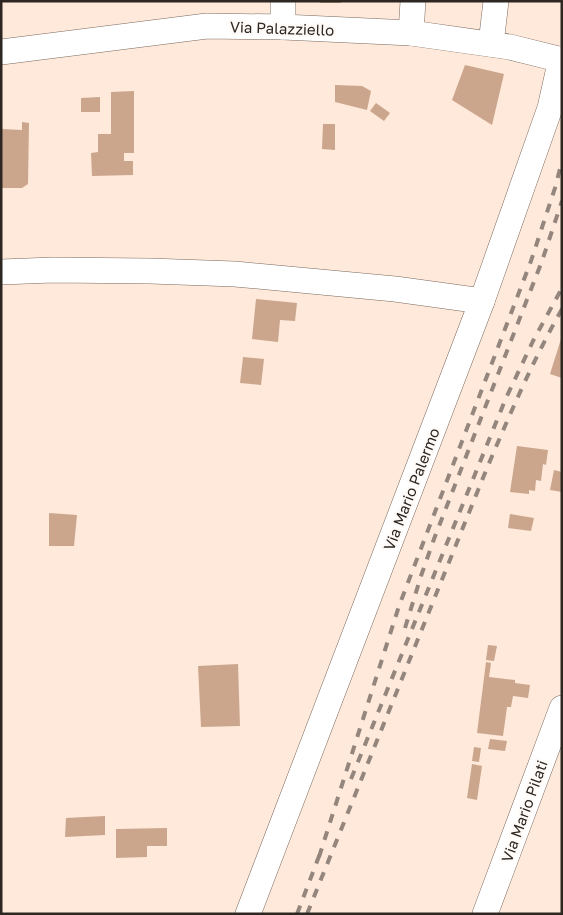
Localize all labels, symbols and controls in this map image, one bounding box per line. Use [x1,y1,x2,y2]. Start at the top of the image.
street label: Via Palazziello [230,17,334,39]
street label: Via Mario Palermo [379,425,443,553]
street label: Via Mario Pilati [497,758,551,864]

